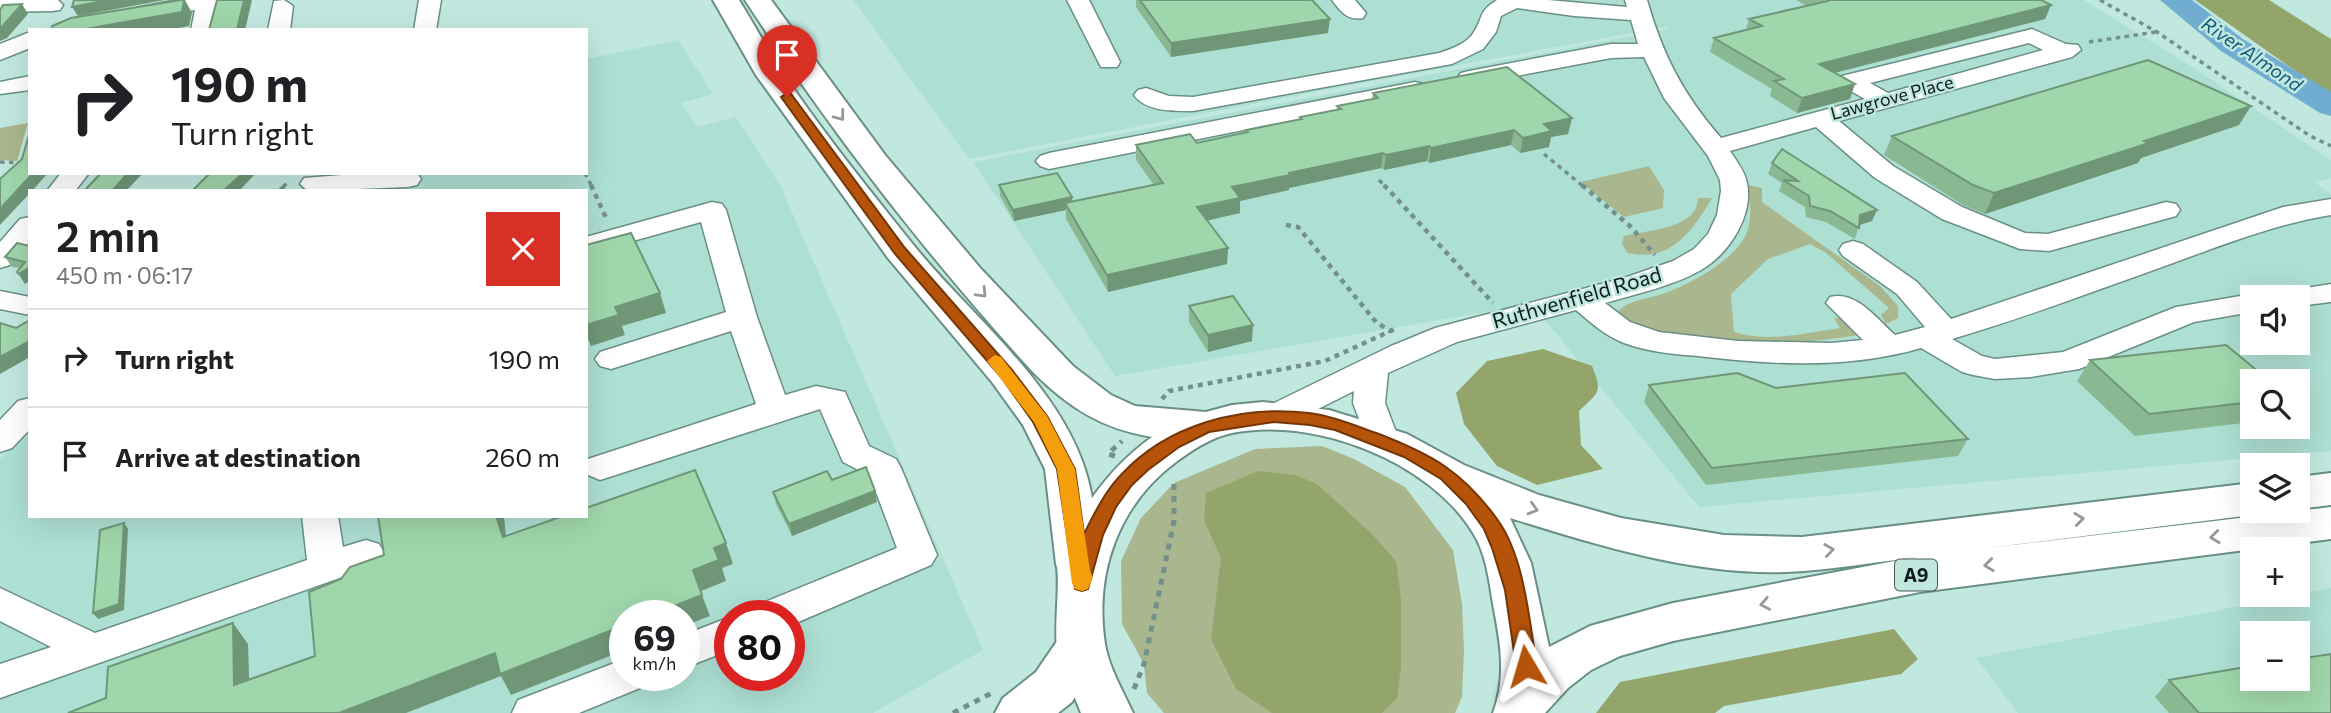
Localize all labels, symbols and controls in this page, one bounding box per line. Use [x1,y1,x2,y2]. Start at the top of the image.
water label: River Almond [2198,12,2308,96]
pin [757,25,817,97]
icon: arrive [768,36,806,74]
text: 190 m [171,52,308,112]
icon: right [56,56,147,147]
street label: Lawgrove Place [1828,70,1956,124]
one-way arrow [831,108,844,121]
text: Turn right [171,112,314,152]
text: 2 min [56,209,160,261]
button: close [486,212,560,286]
street label: Ruthvenfield Road [1489,260,1664,333]
text: 450 m · 06:17 [56,261,193,289]
one-way arrow [974,285,987,298]
map controls [2240,285,2310,691]
button: sound [2240,285,2310,355]
icon: right [56,339,94,377]
text: Turn right [115,343,234,374]
text: 190 m [488,343,560,374]
button: search [2240,369,2310,439]
icon: arrive [56,437,94,475]
text: Arrive at destination [115,441,361,472]
text: 260 m [485,441,560,472]
button: layers [2240,453,2310,523]
one-way arrow [1527,501,1539,516]
one-way arrow [2073,512,2085,527]
one-way arrow [2209,530,2220,545]
button: + [2240,537,2310,607]
one-way arrow [1823,543,1835,558]
one-way arrow [1983,558,1995,573]
road number: A9 [1895,560,1937,590]
one-way arrow [1759,596,1771,611]
speed limit sign: 80 [714,600,805,691]
text: 69 [633,615,676,658]
button: − [2240,621,2310,691]
position arrow [1489,629,1563,703]
text: km/h [633,652,676,674]

